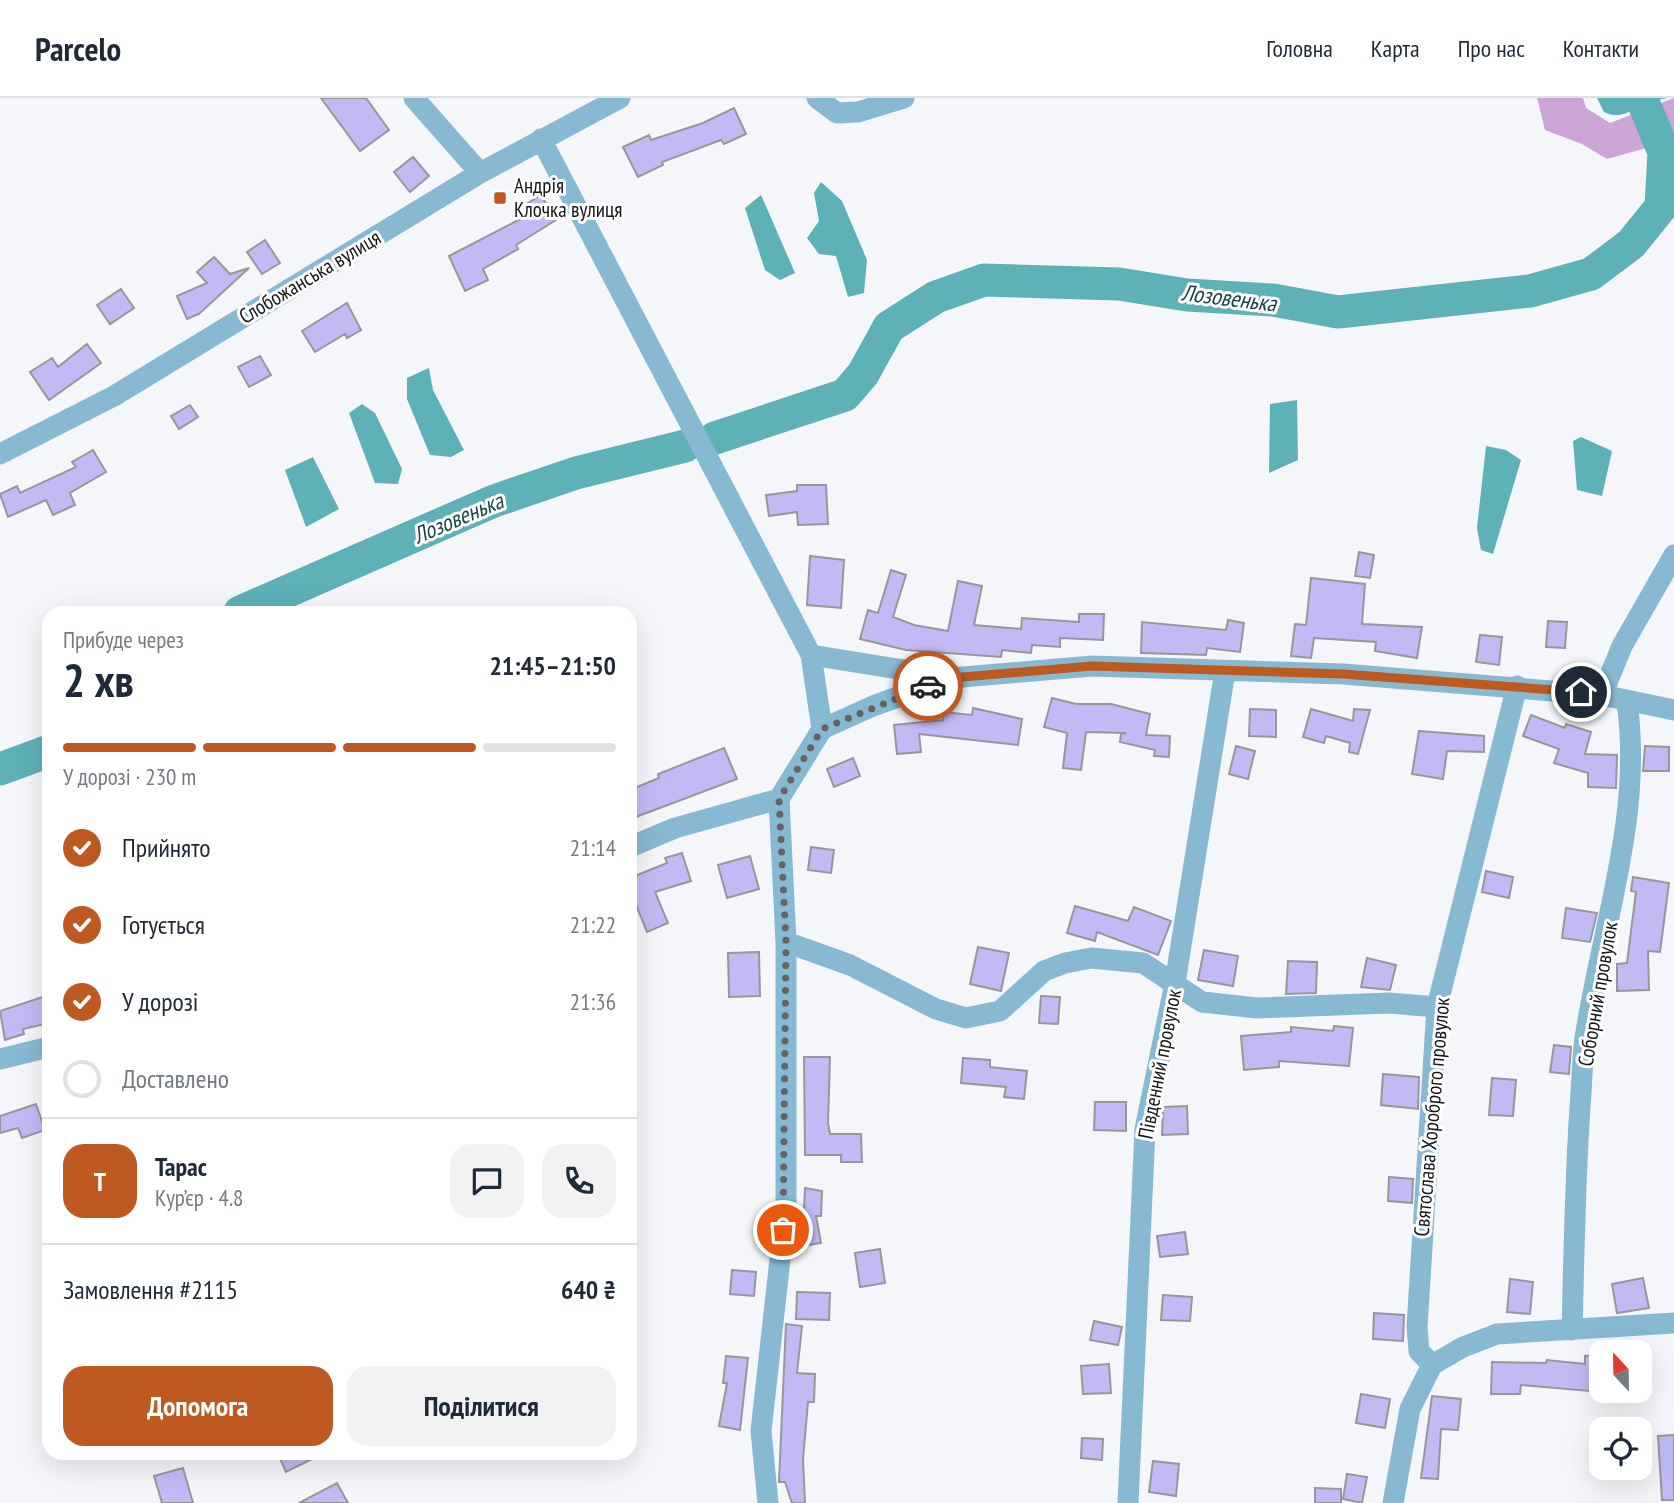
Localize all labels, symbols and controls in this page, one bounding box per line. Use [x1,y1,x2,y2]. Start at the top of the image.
text: Parcelo [35,27,121,70]
text: Головна [1266,33,1333,64]
text: Карта [1371,33,1420,64]
text: Про нас [1458,33,1525,64]
text: Контакти [1563,33,1639,64]
place label: Андрія Клочка вулиця [514,172,622,223]
marker: Андрія Клочка вулиця [492,190,508,206]
street label: Слобожанська вулиця [234,224,386,330]
water label: Лозовенька [1179,277,1280,318]
water label: Лозовенька [407,485,509,550]
text: Прибуде через [63,625,184,654]
text: 21:45–21:50 [489,649,616,682]
text: 2 хв [63,650,134,710]
courier [893,651,963,721]
pin [1551,662,1611,722]
icon: car [909,667,947,705]
icon: home [1562,673,1600,711]
text: У дорозі · 230 m [63,762,196,791]
icon: check [63,829,101,867]
text: Прийнято [122,831,210,864]
text: 21:14 [570,833,616,862]
icon: check [63,906,101,944]
text: Готується [122,908,205,941]
text: 21:22 [570,910,616,939]
street label: Соборний провулок [1571,919,1624,1068]
icon: check [63,983,101,1021]
text: У дорозі [122,985,199,1018]
text: 21:36 [570,987,616,1016]
street label: Південний провулок [1132,987,1187,1141]
street label: Святослава Хороброго провулок [1408,996,1455,1238]
text: Доставлено [122,1062,229,1095]
button: chat [450,1144,524,1218]
button: phone [542,1144,616,1218]
text: Тарас [155,1150,207,1183]
text: Т [94,1165,106,1198]
text: Кур’єр · 4.8 [155,1183,243,1212]
pin [753,1200,813,1260]
icon: bag [764,1211,802,1249]
text: Замовлення #2115 [63,1273,238,1306]
text: 640 ₴ [561,1273,616,1306]
north arrow [1589,1340,1652,1404]
map controls [1589,1340,1652,1480]
button: Допомога [63,1366,333,1446]
button: Поділитися [347,1366,616,1446]
button: locate [1589,1417,1652,1480]

